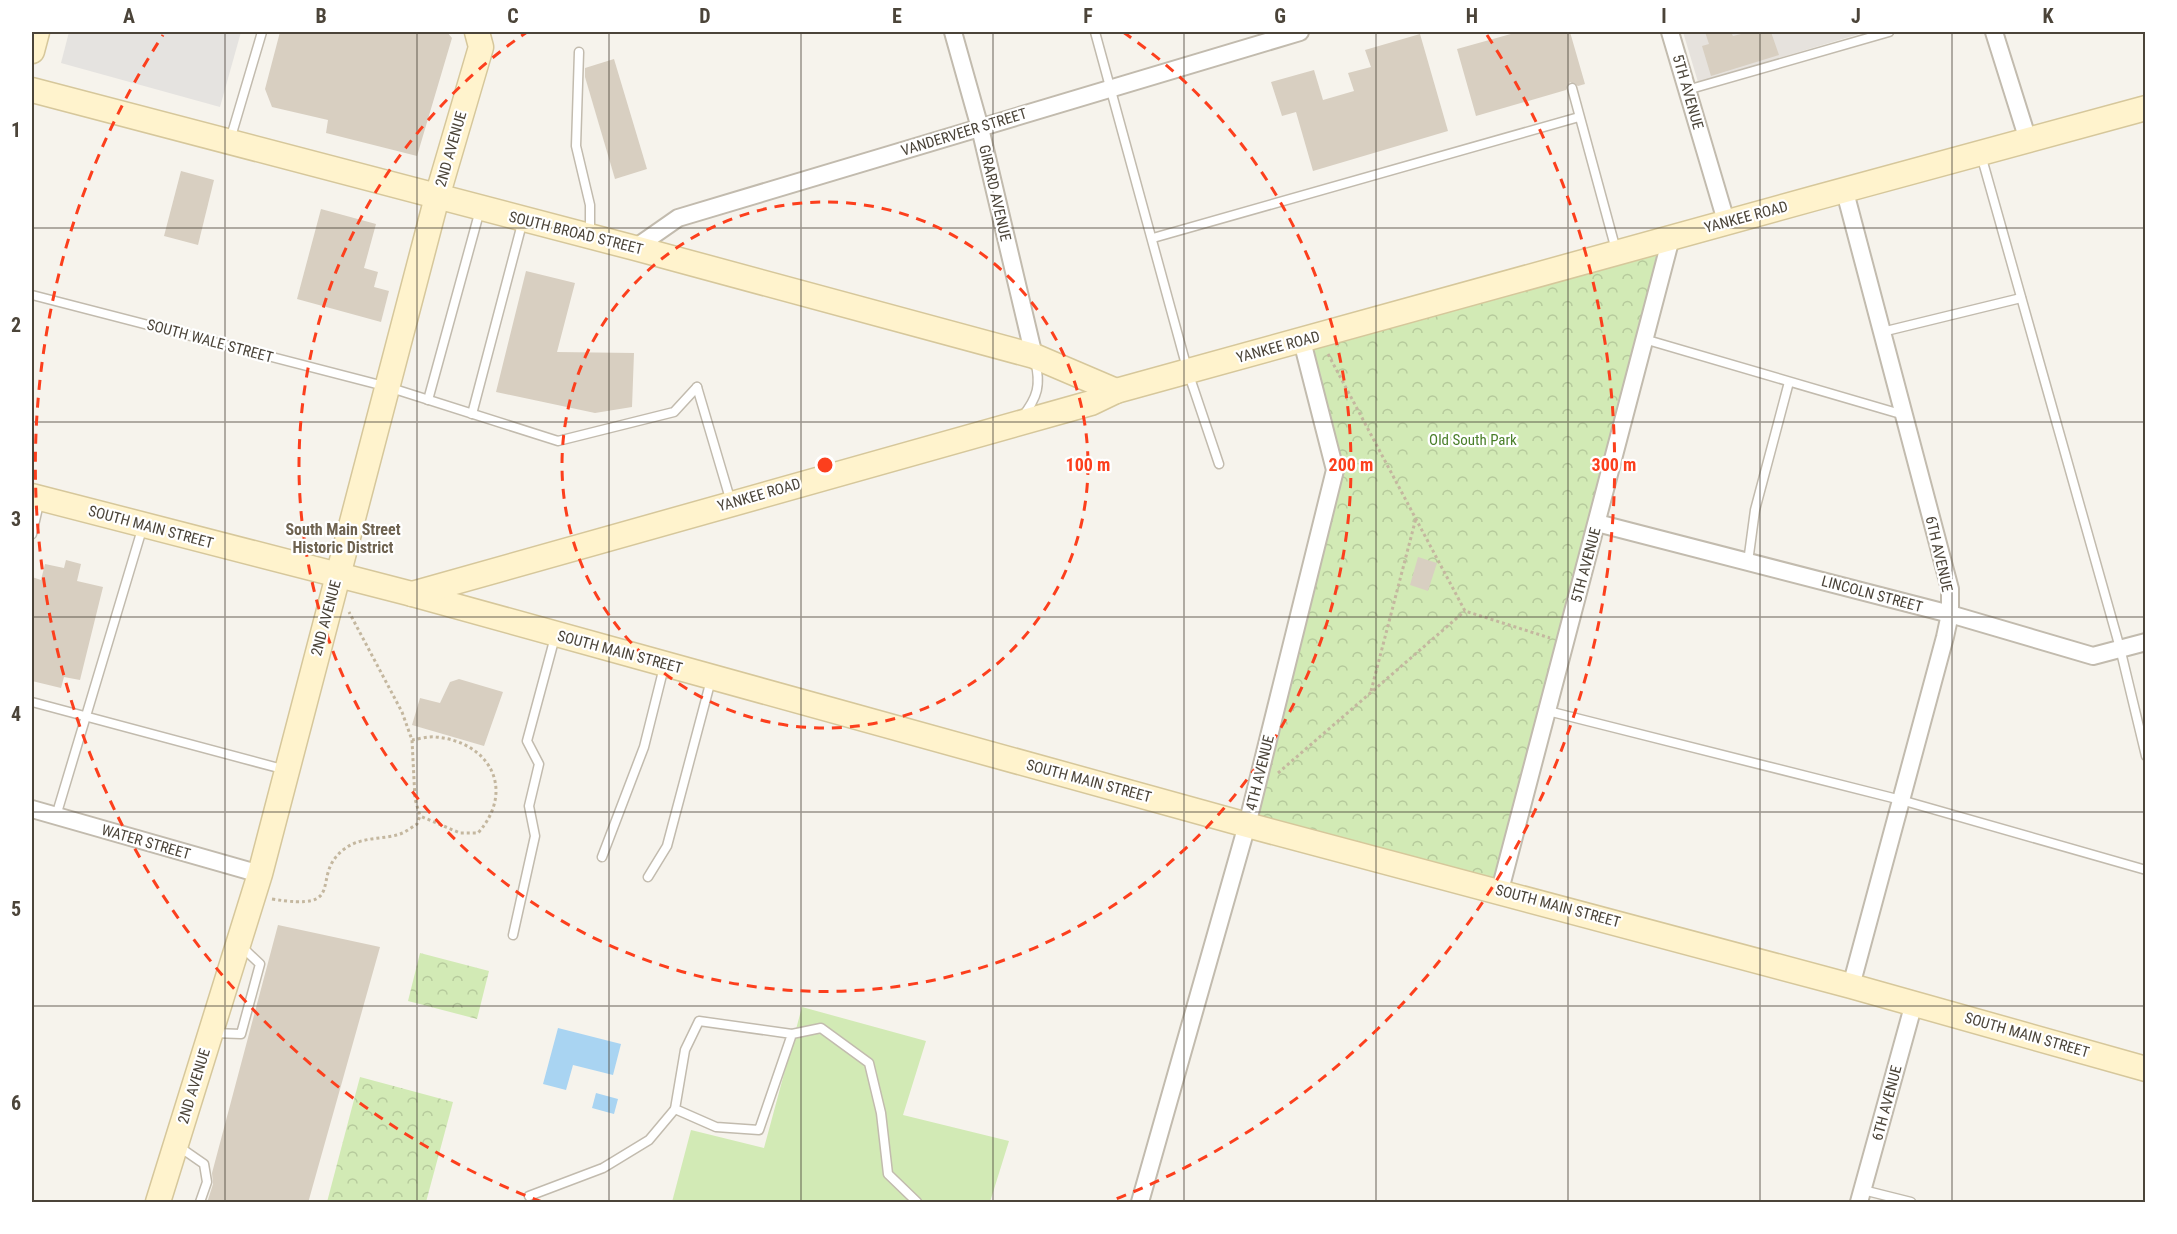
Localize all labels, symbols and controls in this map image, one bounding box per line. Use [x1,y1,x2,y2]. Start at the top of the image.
text: A [123,4,135,28]
text: B [315,4,327,28]
text: C [507,4,519,28]
text: D [699,4,711,28]
text: E [892,4,902,28]
text: F [1083,4,1093,28]
text: G [1274,4,1286,28]
text: H [1466,4,1478,28]
text: I [1661,4,1667,28]
text: J [1851,4,1861,28]
text: K [2042,4,2054,28]
street label: 5TH AVENUE [1669,53,1707,131]
street label: VANDERVEER STREET [899,104,1029,160]
street label: 2ND AVENUE [432,109,470,189]
text: 1 [11,118,21,142]
street label: GIRARD AVENUE [975,143,1015,243]
street label: YANKEE ROAD [1702,197,1790,237]
street label: SOUTH BROAD STREET [507,208,645,258]
text: 2 [11,313,21,337]
street label: SOUTH WALE STREET [145,315,275,367]
street label: YANKEE ROAD [1234,327,1322,367]
park label: Old South Park [1429,431,1517,449]
text: 100 m [1066,454,1110,475]
text: 200 m [1329,454,1373,475]
text: 300 m [1592,454,1636,475]
centre of rings [815,455,835,475]
street label: YANKEE ROAD [715,475,803,515]
street label: SOUTH MAIN STREET [86,502,216,552]
text: 3 [11,507,21,531]
street label: 6TH AVENUE [1922,514,1956,594]
district label: South Main Street Historic District [285,520,401,557]
street label: 5TH AVENUE [1567,525,1605,605]
street label: LINCOLN STREET [1819,572,1925,616]
street label: 2ND AVENUE [307,578,345,658]
street label: SOUTH MAIN STREET [555,627,685,677]
text: 4 [11,702,21,726]
street label: 4TH AVENUE [1242,733,1278,813]
street label: SOUTH MAIN STREET [1024,756,1154,806]
street label: WATER STREET [99,821,193,863]
street label: SOUTH MAIN STREET [1493,881,1623,931]
text: 5 [11,897,21,921]
street label: SOUTH MAIN STREET [1963,1009,2092,1061]
street label: 2ND AVENUE [174,1046,214,1126]
street label: 6TH AVENUE [1868,1063,1906,1143]
text: 6 [11,1091,21,1115]

